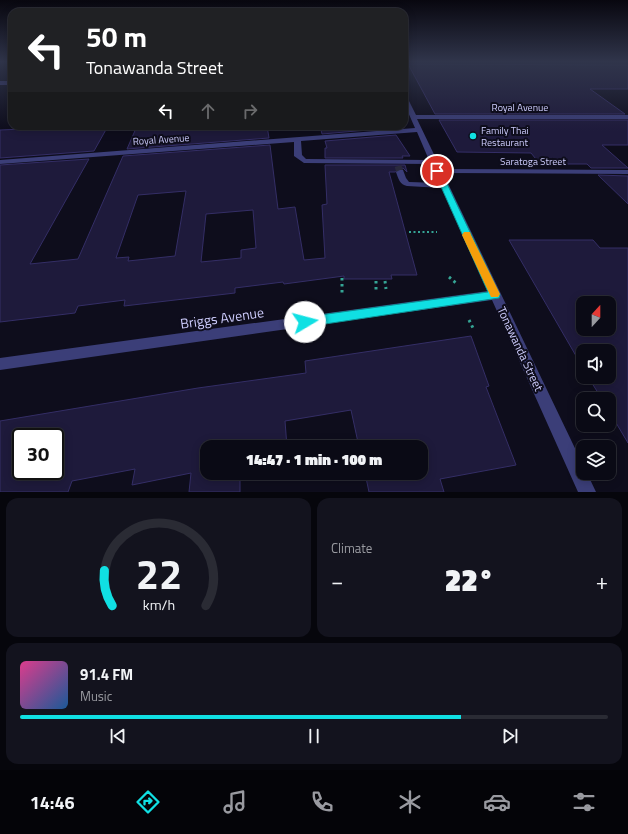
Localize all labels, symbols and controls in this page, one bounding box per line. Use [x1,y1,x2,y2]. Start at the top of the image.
text: 50 m [86,15,147,58]
icon: left [20,24,72,76]
text: Tonawanda Street [86,54,223,81]
icon: left [155,100,177,122]
icon: ahead [197,100,219,122]
icon: right [239,100,261,122]
street label: Royal Avenue [492,100,548,115]
place label: Family Thai Restaurant [481,123,529,150]
street label: Royal Avenue [132,130,190,149]
marker: Family Thai Restaurant [468,131,478,141]
pin [420,154,454,188]
street label: Saratoga Street [500,154,566,169]
icon: arrive [426,160,448,182]
north arrow [576,296,616,336]
map controls [576,296,616,480]
street label: Briggs Avenue [179,301,265,334]
position arrow [284,301,326,343]
street label: Tonawanda Street [493,303,549,395]
button: sound [576,344,616,384]
button: search [576,392,616,432]
speed limit sign: 30 [12,428,64,480]
button: layers [576,440,616,480]
text: 14:47 · 1 min · 100 m [246,448,382,471]
text: Climate [331,538,372,558]
text: 22 [135,541,182,604]
text: 22° [445,557,494,603]
text: − [331,564,343,598]
text: + [596,564,608,598]
text: km/h [142,593,175,615]
text: 91.4 FM [80,663,133,686]
text: Music [80,686,112,706]
icon: previous [107,725,129,747]
icon: pause [303,725,325,747]
icon: next [499,725,521,747]
icon: directions [134,788,162,816]
icon: music [221,788,249,816]
icon: phone [308,788,336,816]
icon: climate [396,788,424,816]
icon: car [483,788,511,816]
icon: filters [570,788,598,816]
text: 14:46 [30,789,75,816]

